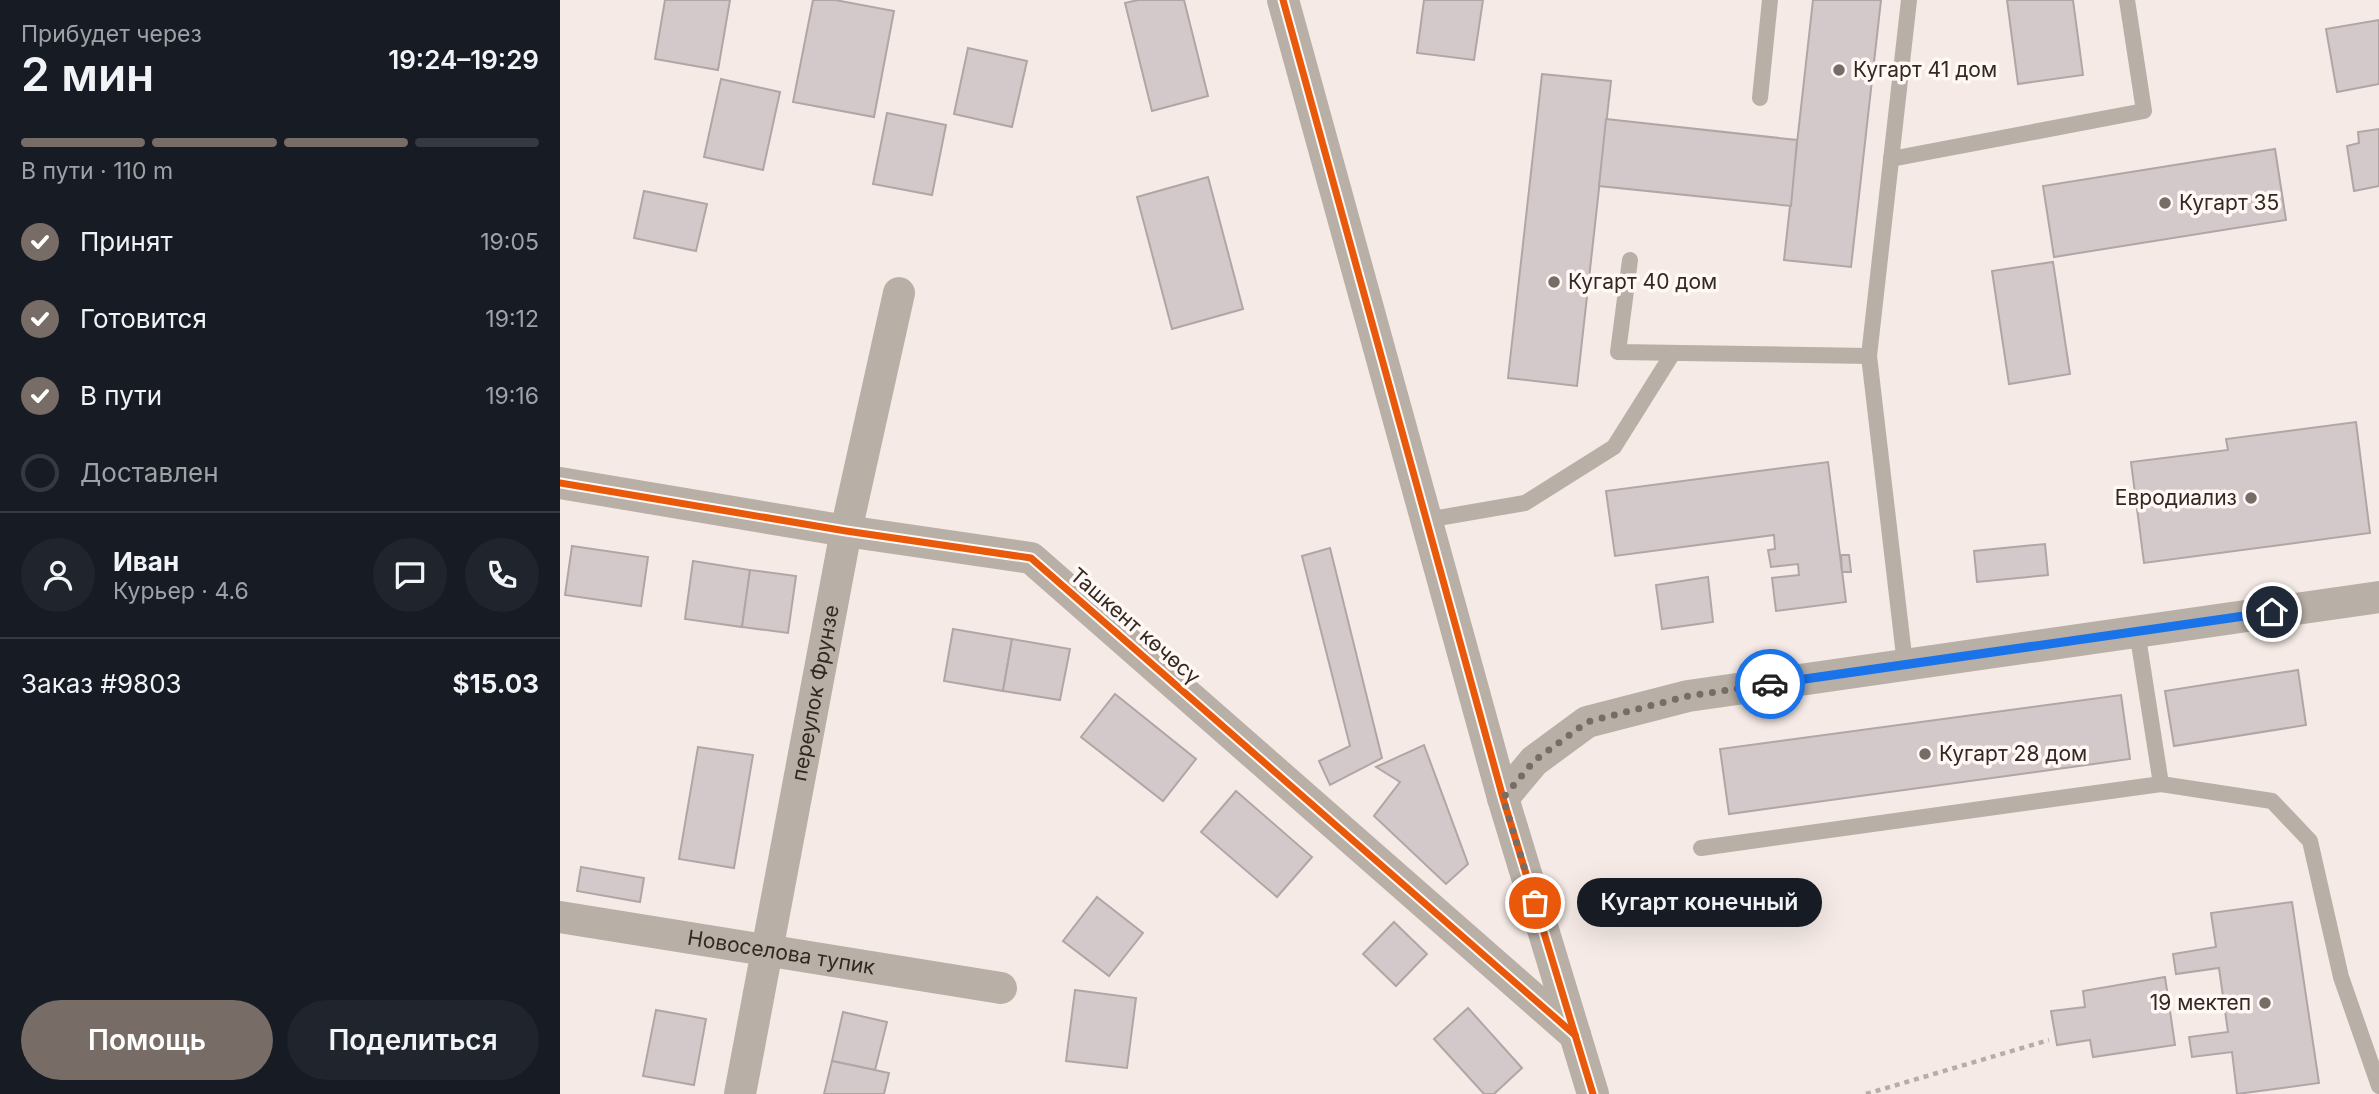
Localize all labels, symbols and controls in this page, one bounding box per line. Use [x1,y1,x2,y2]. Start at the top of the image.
text: Прибудет через [21,20,202,48]
text: 19:24–19:29 [388,44,539,75]
text: 2 мин [21,46,154,102]
place label: Кугарт 41 дом [1853,57,1997,82]
marker: Кугарт 41 дом [1831,62,1847,78]
text: В пути · 110 m [21,157,173,185]
place label: Кугарт 35 [2179,190,2279,215]
marker: Кугарт 35 [2157,195,2173,211]
icon: check [21,223,59,261]
text: Принят [80,226,173,257]
text: 19:05 [480,228,539,256]
place label: Кугарт 40 дом [1568,269,1717,294]
marker: Кугарт 40 дом [1546,274,1562,290]
icon: check [21,300,59,338]
text: Готовится [80,303,207,334]
text: 19:12 [485,305,539,333]
icon: check [21,377,59,415]
text: В пути [80,380,162,411]
text: 19:16 [485,382,539,410]
text: Доставлен [80,457,219,488]
place label: Евродиализ [2115,485,2237,510]
marker: Евродиализ [2243,490,2259,506]
button: person [21,538,95,612]
button: chat [373,538,447,612]
button: phone [465,538,539,612]
text: Иван [113,546,179,577]
street label: Ташкент көчөсү [1065,562,1206,689]
text: Курьер · 4.6 [113,577,249,605]
pin [2242,582,2302,642]
icon: home [2253,593,2291,631]
street label: переулок Фрунзе [786,603,844,783]
courier [1735,649,1805,719]
icon: car [1751,665,1789,703]
text: Заказ #9803 [21,668,182,699]
text: $15.03 [453,668,539,699]
place label: Кугарт 28 дом [1939,741,2087,766]
marker: Кугарт 28 дом [1917,746,1933,762]
pin [1505,873,1565,933]
callout: Кугарт конечный [1577,878,1822,928]
icon: bag [1516,884,1554,922]
text: Кугарт конечный [1601,888,1798,916]
street label: Новоселова тупик [686,925,877,980]
place label: 19 мектеп [2150,990,2251,1015]
marker: 19 мектеп [2257,995,2273,1011]
button: Помощь [21,1000,273,1080]
button: Поделиться [287,1000,539,1080]

